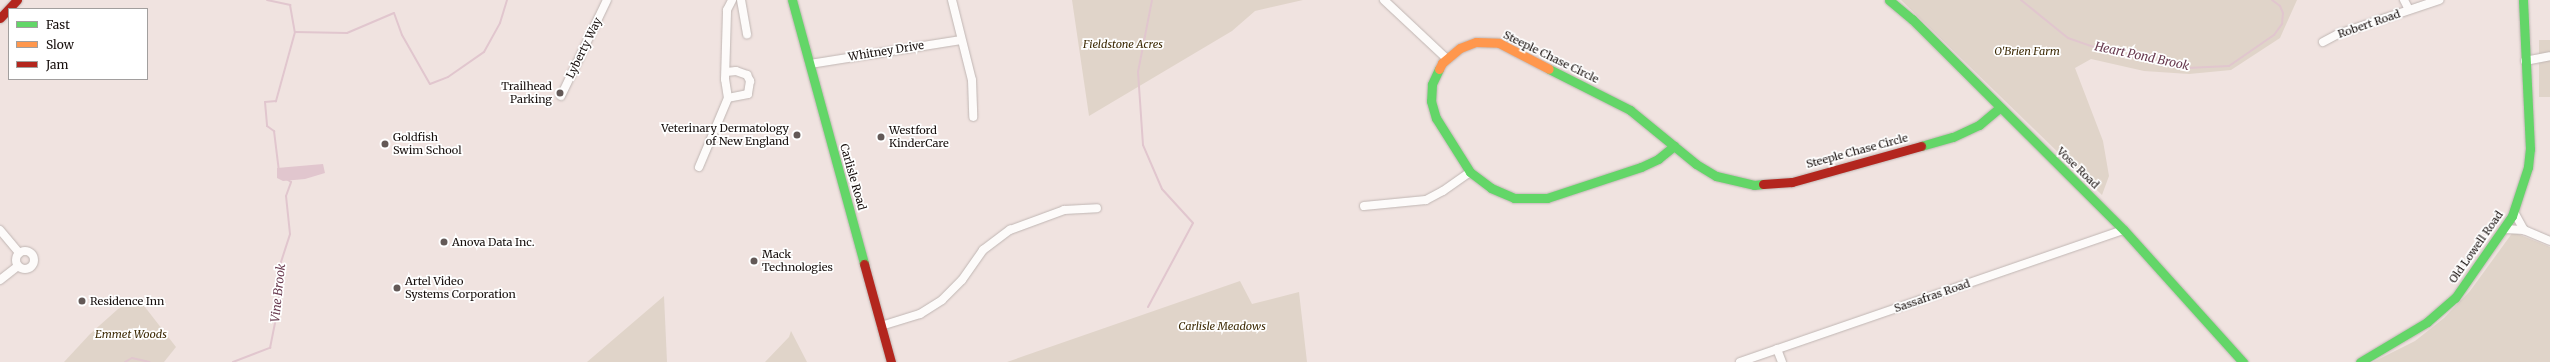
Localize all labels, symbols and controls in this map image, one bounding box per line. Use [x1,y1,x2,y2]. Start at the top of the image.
street label: Robert Road [2336,7,2402,41]
legend [8,8,148,80]
street label: Lyberty Way [564,15,604,81]
text: Fast [46,17,70,32]
street label: Steeple Chase Circle [1501,28,1601,86]
text: Slow [46,37,74,52]
park label: Fieldstone Acres [1083,37,1163,51]
street label: Whitney Drive [847,38,925,64]
water label: Heart Pond Brook [2093,39,2191,73]
park label: O'Brien Farm [1994,44,2060,58]
text: Jam [46,57,68,72]
place label: Trailhead Parking [501,80,552,106]
marker: Trailhead Parking [555,88,565,98]
place label: Veterinary Dermatology of New England [661,122,789,148]
place label: Westford KinderCare [889,124,949,150]
marker: Veterinary Dermatology of New England [792,130,802,140]
place label: Goldfish Swim School [393,131,462,157]
street label: Steeple Chase Circle [1805,131,1909,171]
marker: Westford KinderCare [876,132,886,142]
marker: Goldfish Swim School [380,139,390,149]
street label: Carlisle Road [837,142,869,212]
street label: Vose Road [2054,145,2102,191]
street label: Old Lowell Road [2446,208,2506,286]
place label: Anova Data Inc. [452,235,534,249]
marker: Anova Data Inc. [439,237,449,247]
place label: Mack Technologies [762,248,833,274]
marker: Mack Technologies [749,256,759,266]
water label: Vine Brook [268,263,288,323]
place label: Artel Video Systems Corporation [405,275,516,301]
street label: Sassafras Road [1892,277,1972,315]
marker: Artel Video Systems Corporation [392,283,402,293]
place label: Residence Inn [90,294,164,308]
marker: Residence Inn [77,296,87,306]
park label: Carlisle Meadows [1178,319,1266,333]
park label: Emmet Woods [95,327,167,341]

